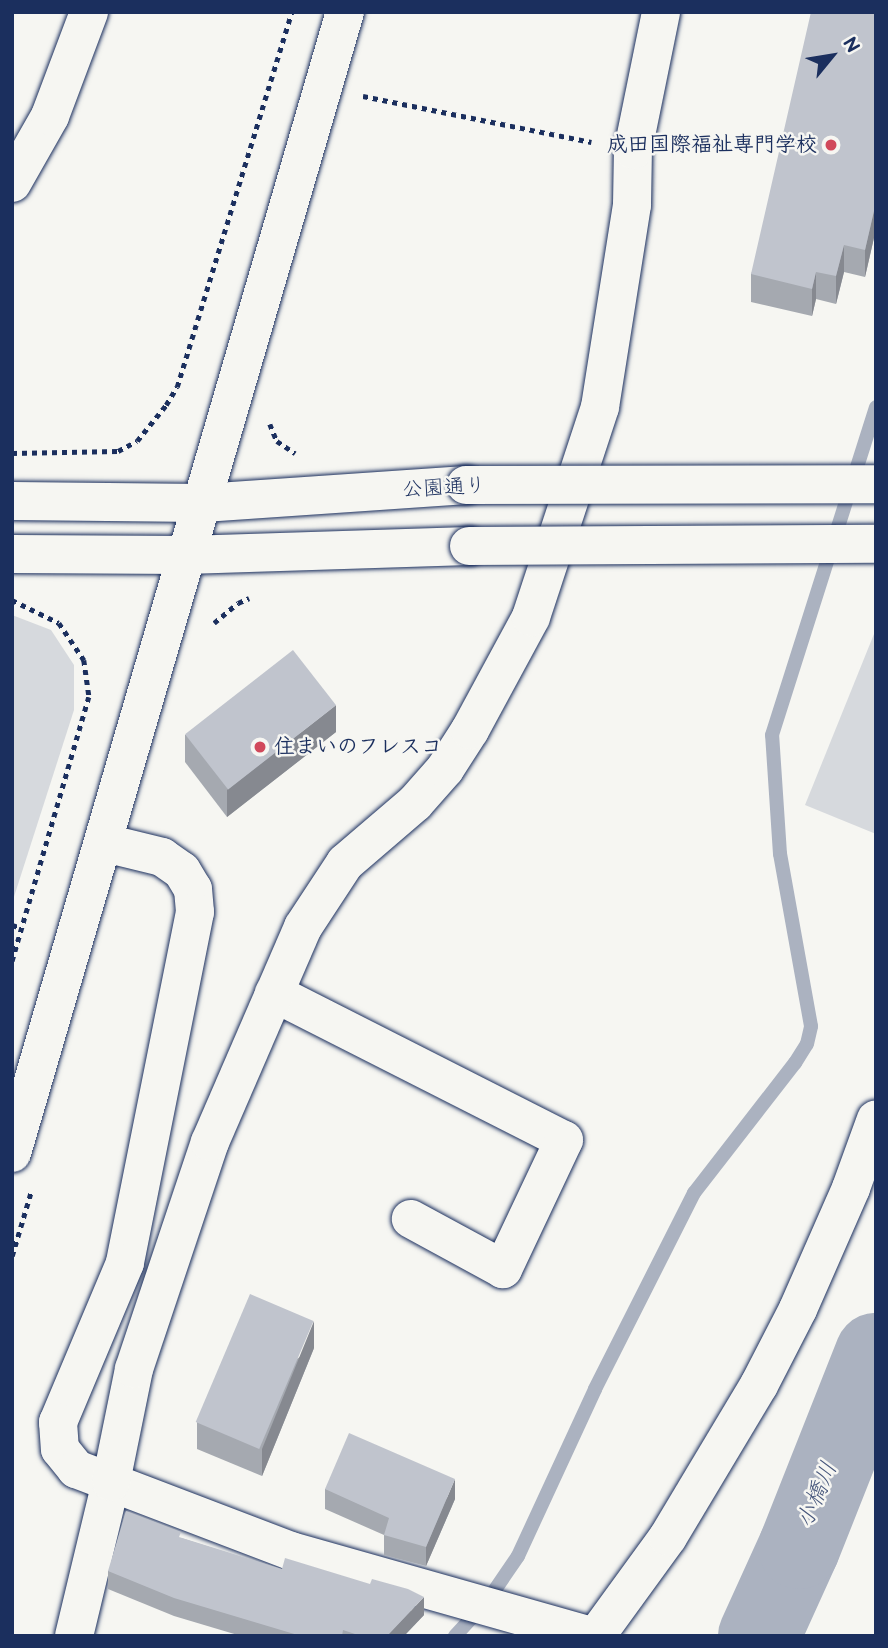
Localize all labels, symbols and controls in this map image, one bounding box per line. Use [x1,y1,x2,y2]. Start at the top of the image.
north arrow [797,21,867,91]
text: N [837,33,864,57]
place label: 成田国際福祉専門学校 [607,132,817,158]
marker: 成田国際福祉専門学校 [823,137,839,153]
street label: 公園通り [401,473,487,503]
place label: 住まいのフレスコ [274,734,442,760]
marker: 住まいのフレスコ [252,739,268,755]
water label: 小橋川 [791,1458,843,1532]

